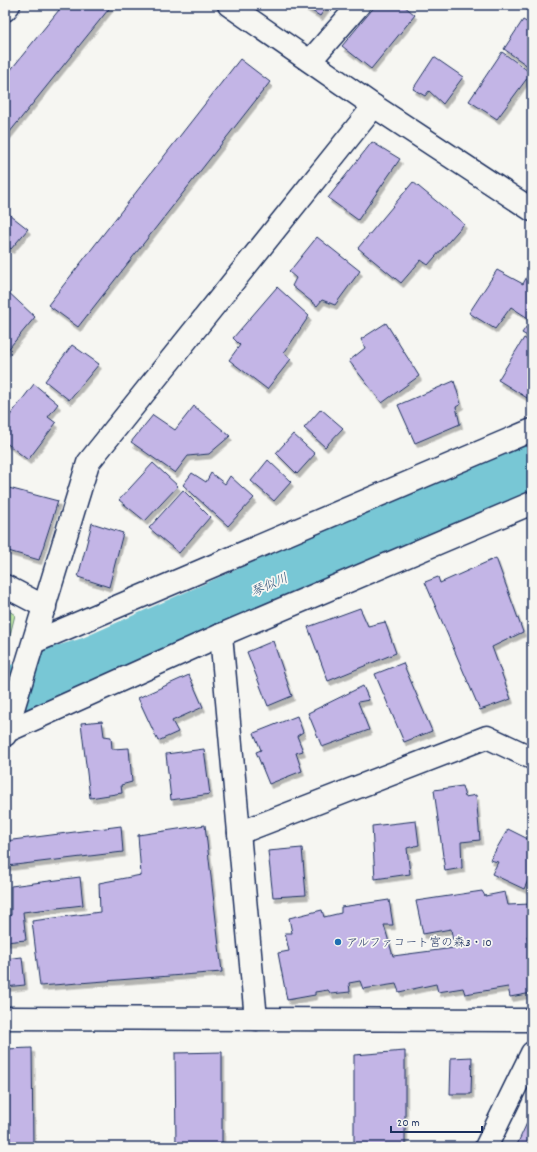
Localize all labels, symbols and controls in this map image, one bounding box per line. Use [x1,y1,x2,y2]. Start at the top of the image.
water label: 琴似川 [248,570,292,603]
place label: アルファコート宮の森3・10 [346,935,492,952]
marker: アルファコート宮の森3・10 [333,937,343,947]
scale bar [391,1108,482,1134]
text: 20 m [397,1115,420,1132]

